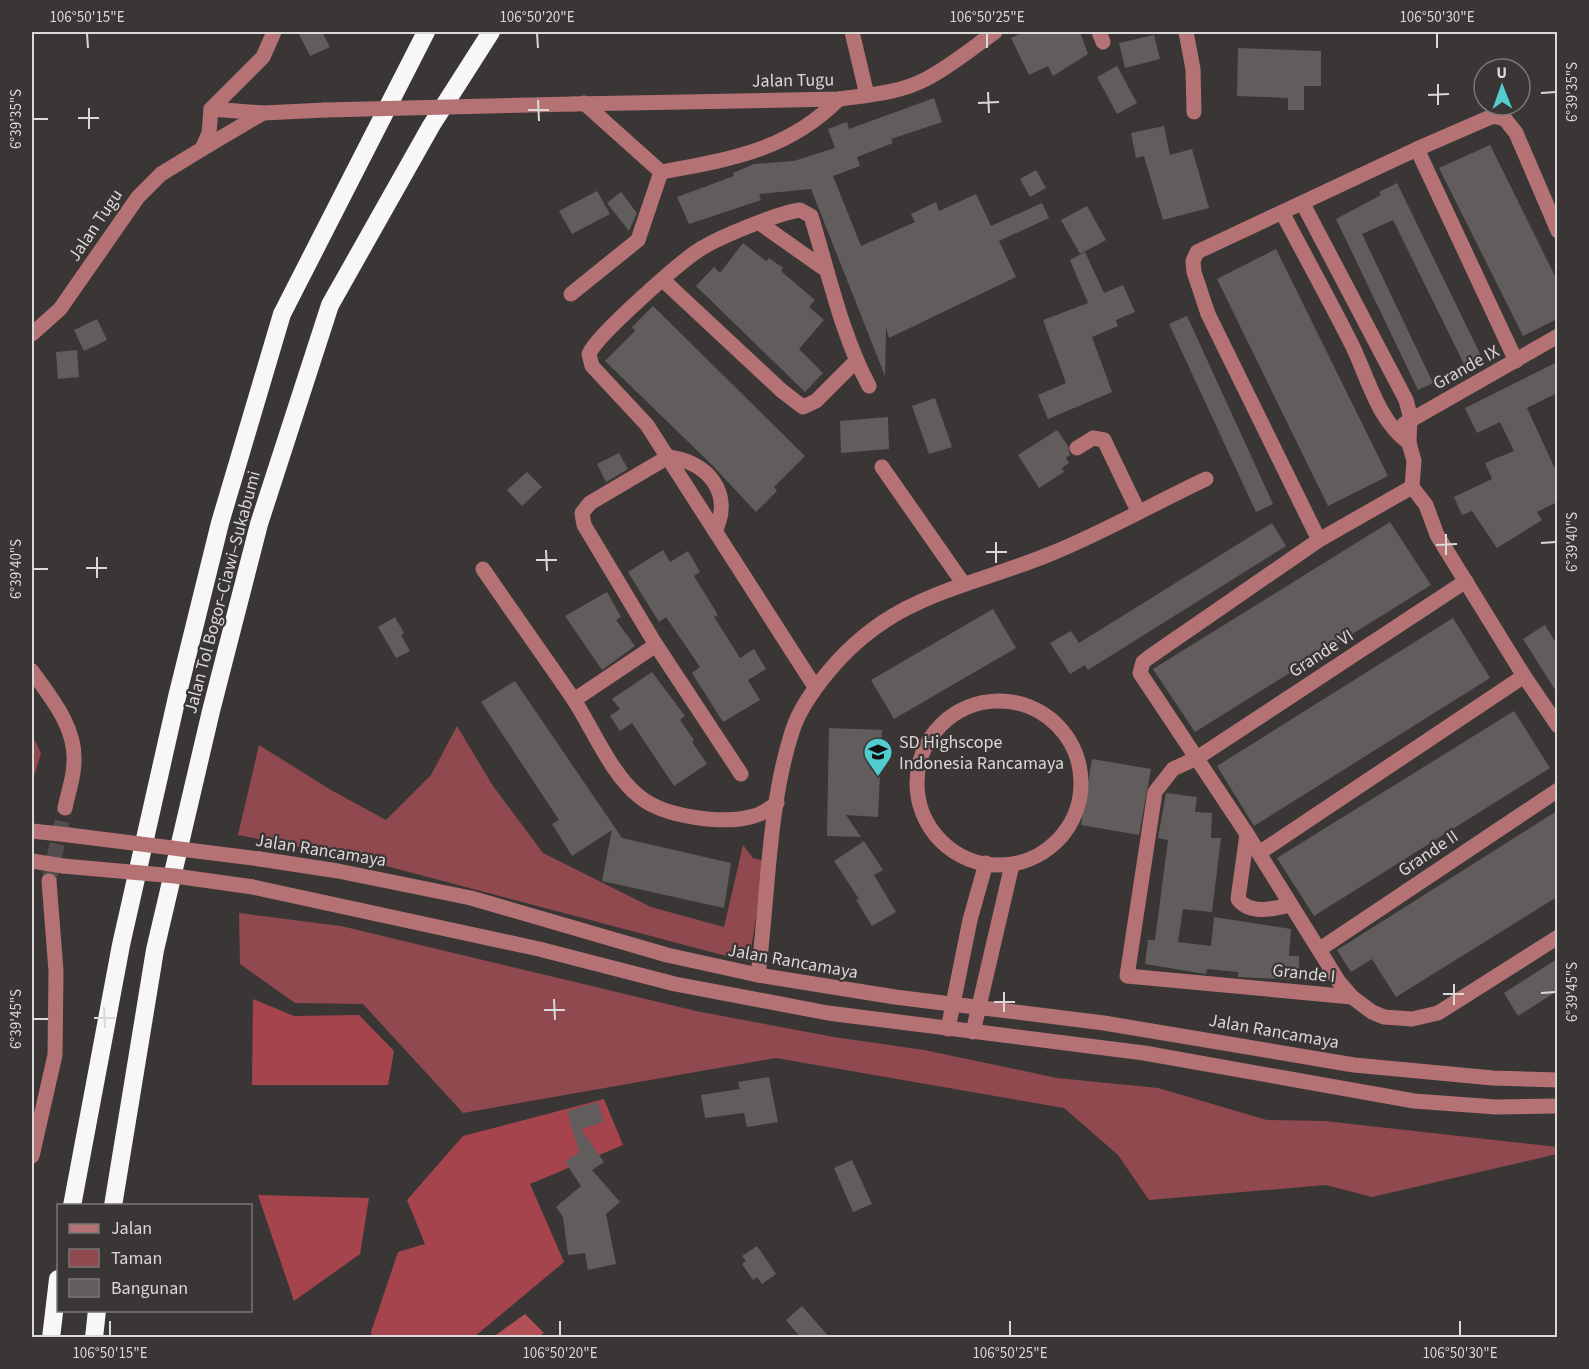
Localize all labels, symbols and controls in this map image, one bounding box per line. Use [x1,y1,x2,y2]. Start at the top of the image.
text: 106°50'15"E [49,7,125,28]
text: 106°50'20"E [499,7,575,28]
text: 106°50'25"E [949,7,1025,28]
text: 106°50'30"E [1399,7,1475,28]
north arrow [1472,57,1532,117]
text: U [1496,62,1507,84]
text: 6°39'35"S [1562,62,1583,122]
street label: Jalan Tugu [752,67,834,94]
text: 6°39'35"S [6,89,27,149]
street label: Jalan Tugu [62,184,129,266]
street label: Grande IX [1429,339,1504,396]
street label: Jalan Tol Bogor–Ciawi–Sukabumi [178,468,267,716]
text: 6°39'40"S [1562,512,1583,572]
text: 6°39'40"S [6,539,27,599]
street label: Grande VI [1284,623,1358,684]
place label: SD Highscope Indonesia Rancamaya [899,730,1064,776]
school or university icon: SD Highscope Indonesia Rancamaya [862,736,894,778]
street label: Grande II [1393,824,1463,883]
street label: Jalan Rancamaya [254,828,388,873]
street label: Jalan Rancamaya [726,938,860,985]
street label: Grande I [1271,958,1337,989]
text: 6°39'45"S [1562,962,1583,1022]
text: 6°39'45"S [6,989,27,1049]
street label: Jalan Rancamaya [1207,1008,1341,1055]
legend [57,1204,252,1312]
text: Jalan [111,1216,152,1241]
text: Taman [111,1246,162,1271]
text: Bangunan [111,1276,188,1301]
text: 106°50'15"E [72,1343,148,1364]
text: 106°50'20"E [522,1343,598,1364]
text: 106°50'25"E [972,1343,1048,1364]
text: 106°50'30"E [1422,1343,1498,1364]

